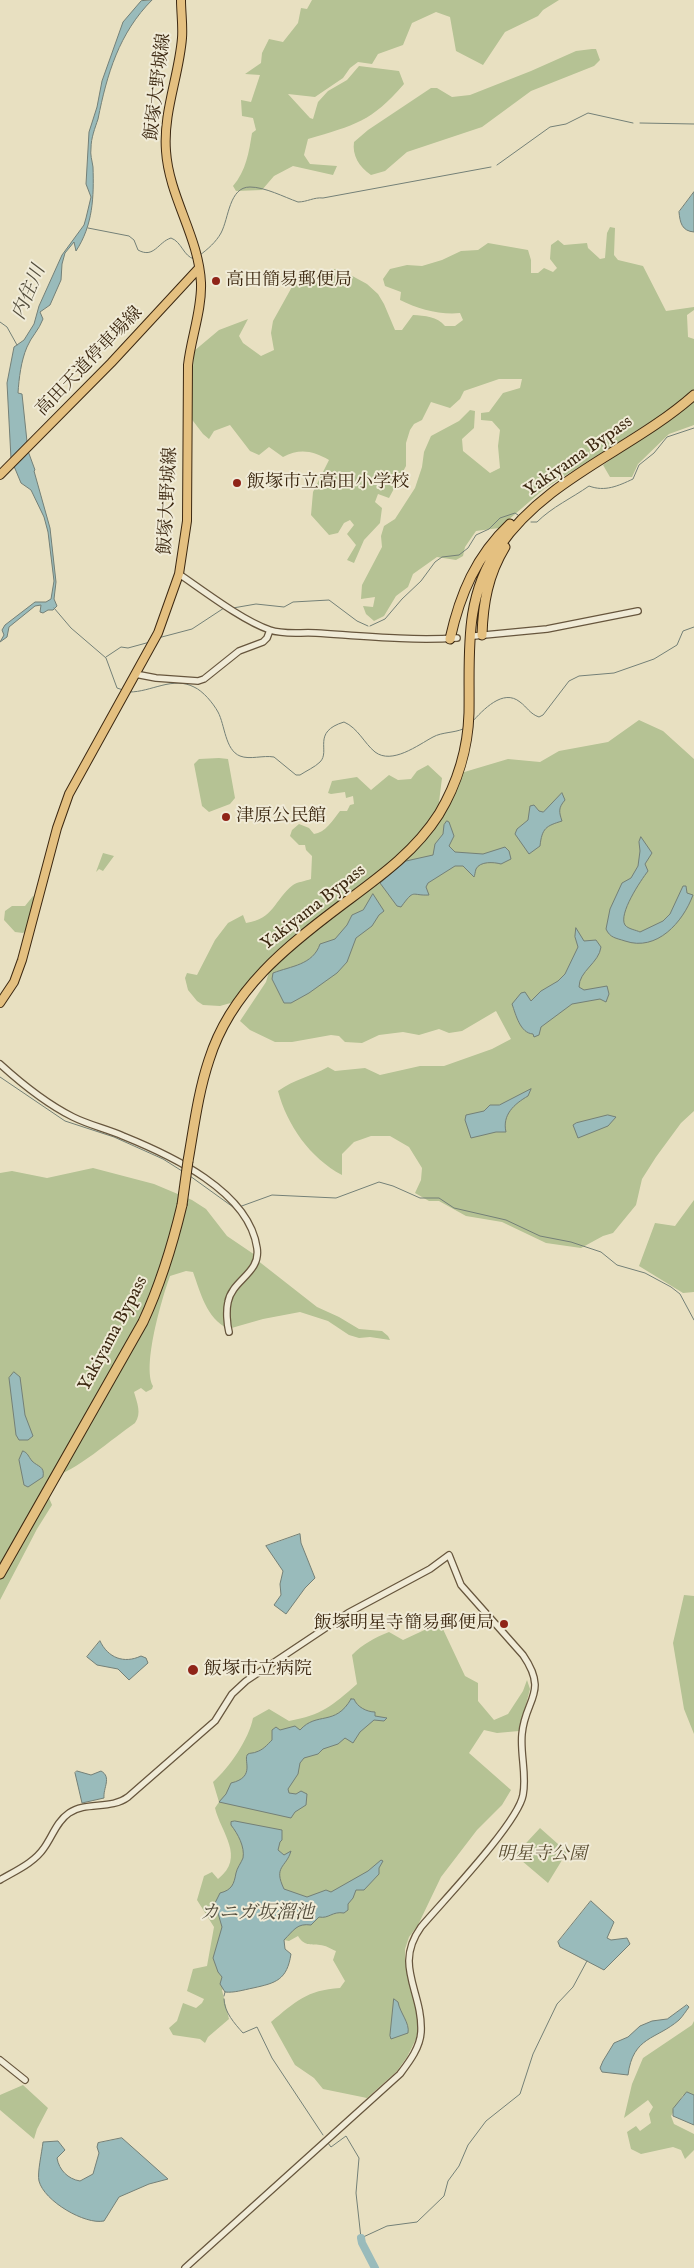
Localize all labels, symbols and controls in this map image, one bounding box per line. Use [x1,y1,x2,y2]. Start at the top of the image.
street label: 飯塚大野城線 [142,32,176,142]
water label: 内住川 [8,262,52,324]
place label: 高田簡易郵便局 [226,270,352,292]
marker: 高田簡易郵便局 [210,275,222,287]
street label: 高田天道停車場線 [32,303,148,421]
street label: Yakiyama Bypass [521,412,637,502]
street label: 飯塚大野城線 [155,447,183,555]
place label: 飯塚市立高田小学校 [247,472,409,494]
marker: 飯塚市立高田小学校 [231,477,243,489]
place label: 津原公民館 [236,806,326,828]
marker: 津原公民館 [220,811,232,823]
street label: Yakiyama Bypass [257,860,371,956]
street label: Yakiyama Bypass [75,1273,153,1395]
place label: 飯塚明星寺簡易郵便局 [314,1613,494,1635]
marker: 飯塚明星寺簡易郵便局 [498,1618,510,1630]
place label: 飯塚市立病院 [204,1659,312,1681]
marker: 飯塚市立病院 [186,1663,200,1677]
park label: 明星寺公園 [497,1844,587,1866]
water label: カニガ坂溜池 [200,1903,314,1925]

